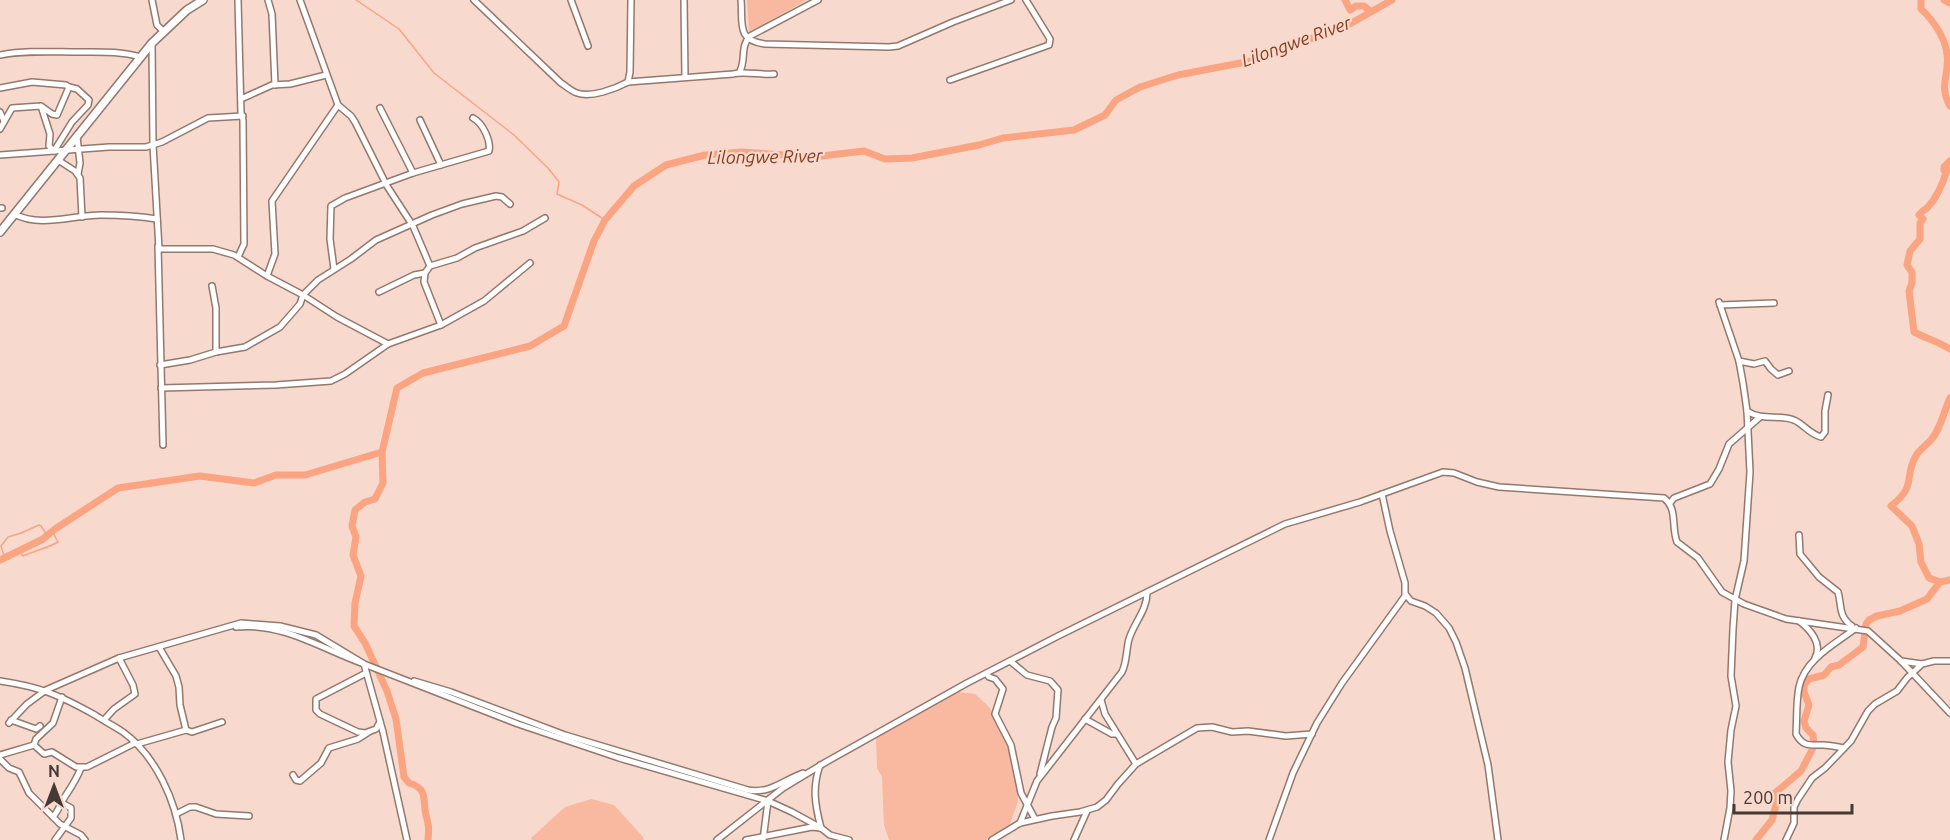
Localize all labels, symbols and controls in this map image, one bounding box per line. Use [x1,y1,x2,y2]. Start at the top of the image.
water label: Lilongwe River [1238,12,1355,70]
water label: Lilongwe River [707,145,824,167]
north arrow [24,756,84,816]
text: N [48,762,60,780]
scale bar [1734,777,1852,815]
text: 200 m [1743,787,1793,807]

